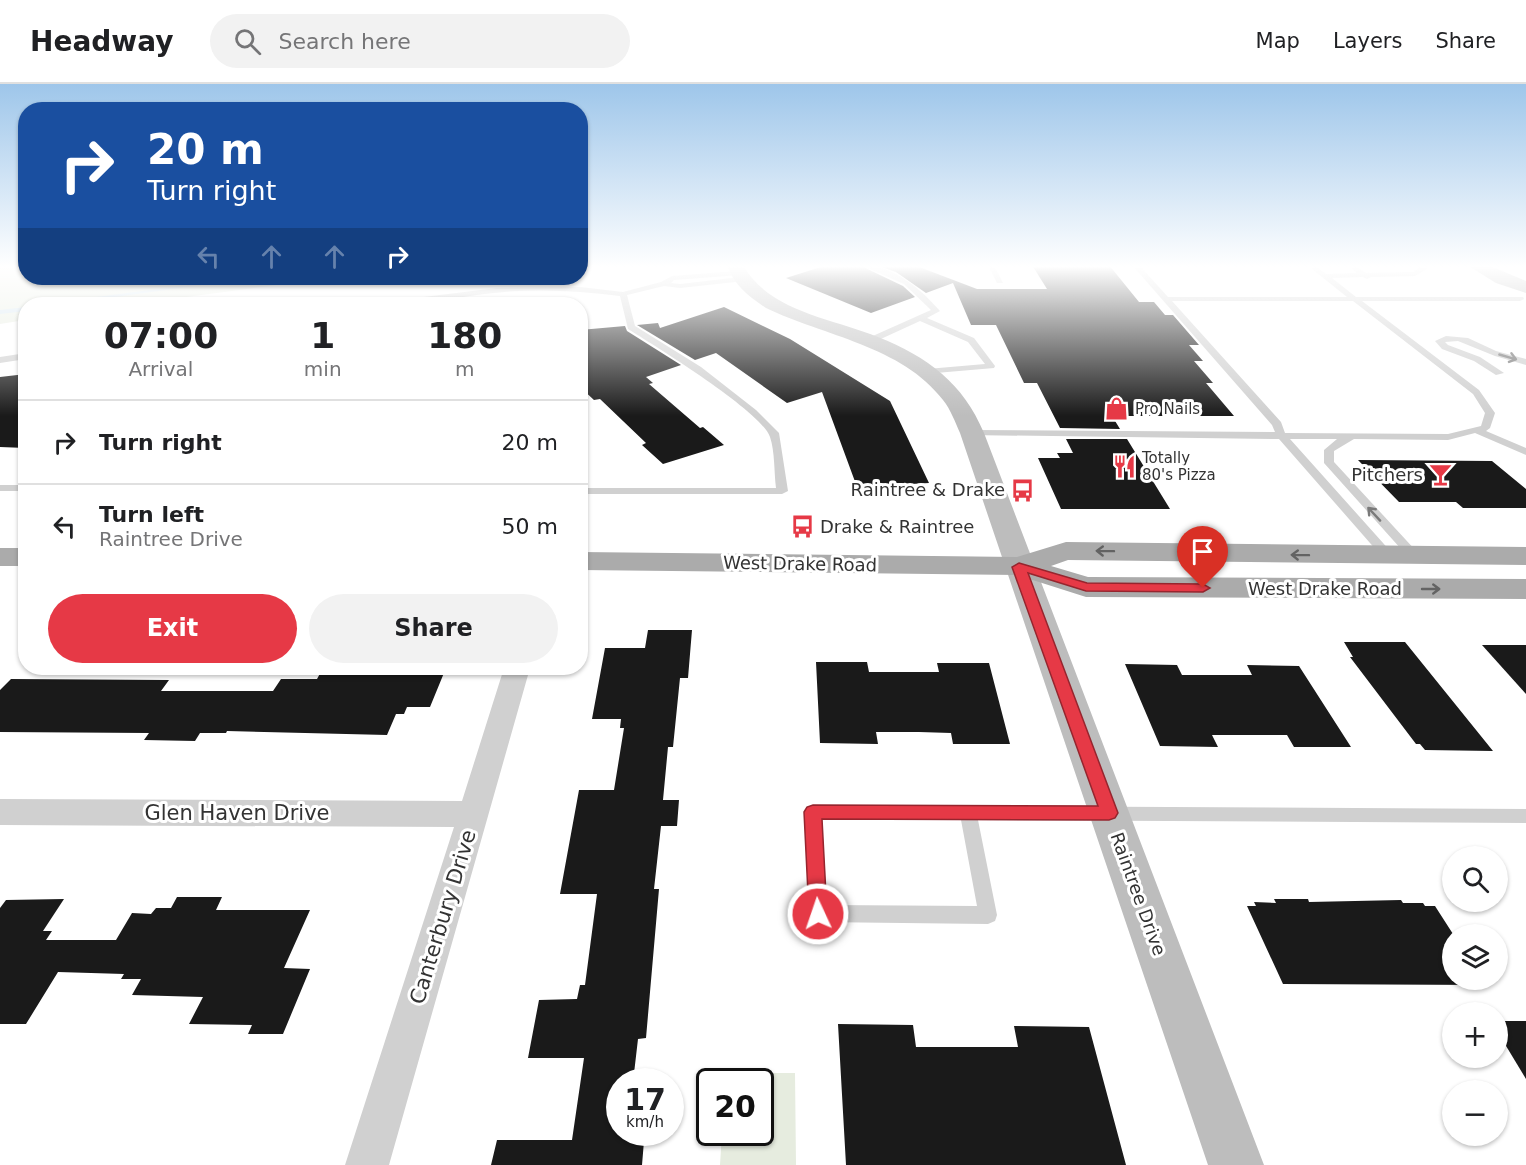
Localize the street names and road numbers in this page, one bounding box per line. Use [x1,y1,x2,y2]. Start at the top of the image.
street label: West Drake Road [723,552,877,575]
street label: West Drake Road [1248,578,1402,599]
street label: Glen Haven Drive [145,801,330,825]
street label: Canterbury Drive [405,827,481,1007]
street label: Raintree Drive [1106,829,1170,958]

